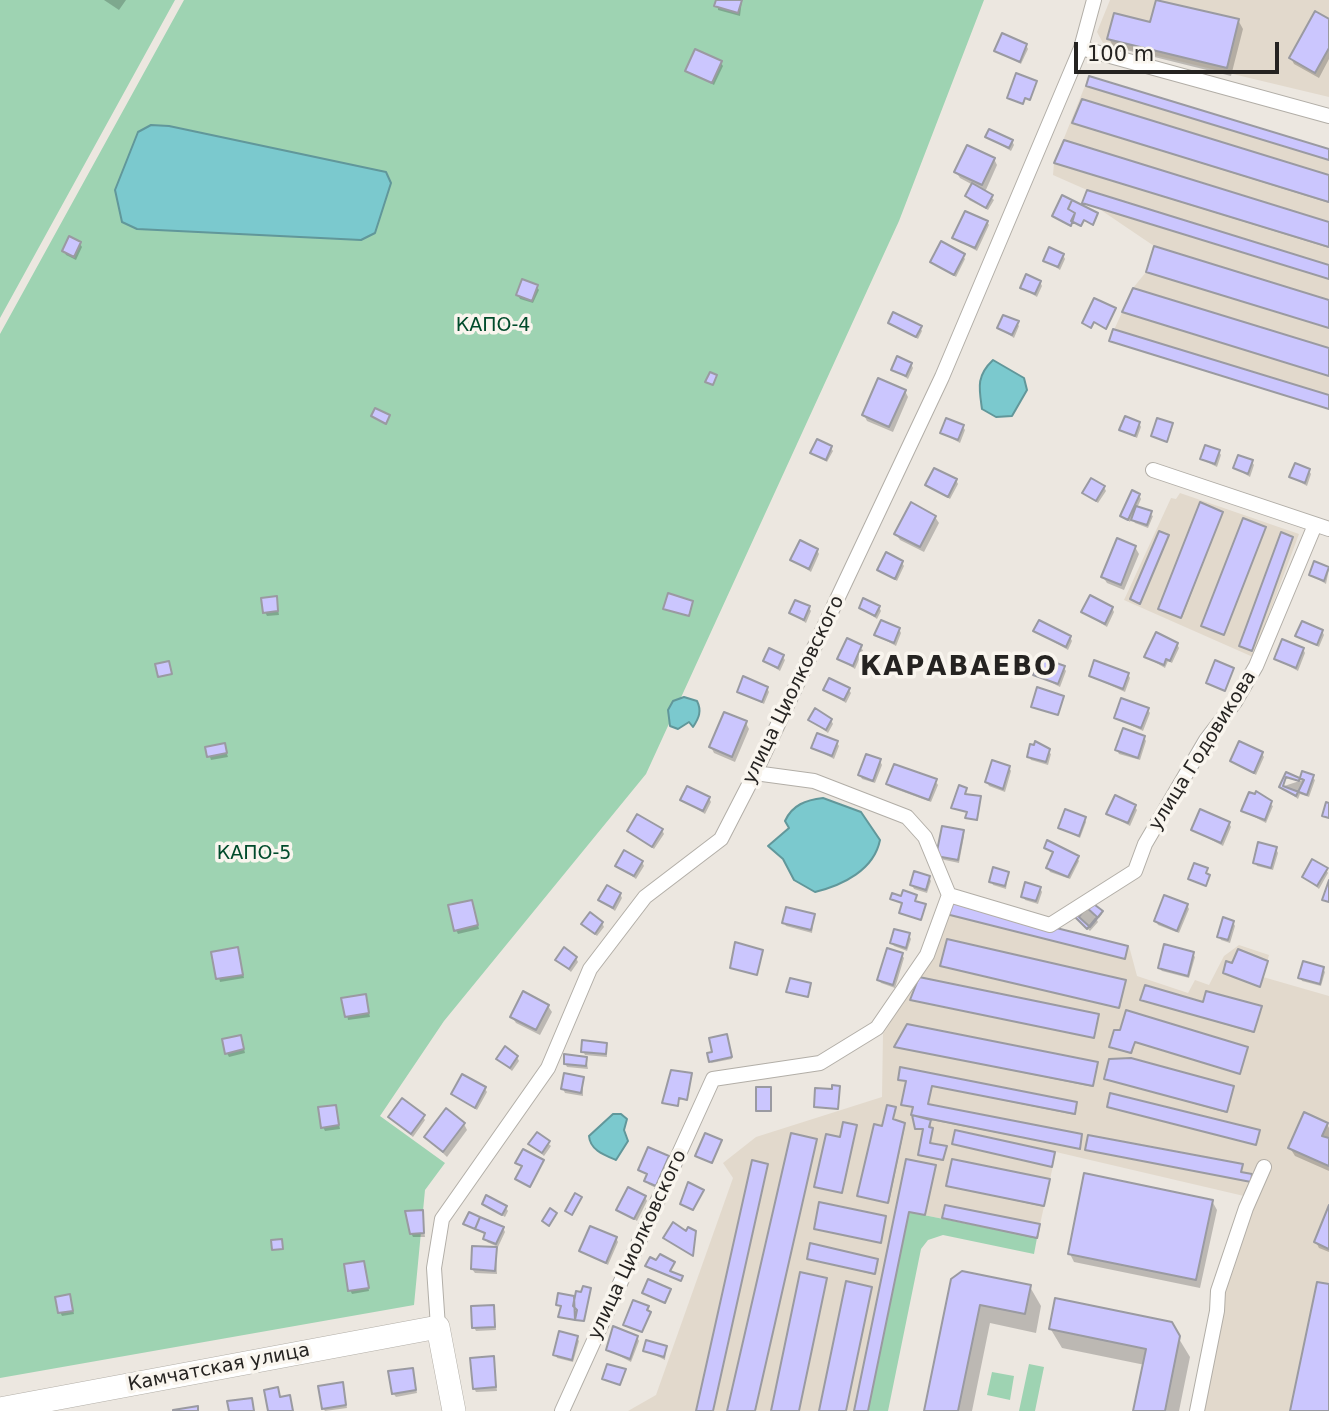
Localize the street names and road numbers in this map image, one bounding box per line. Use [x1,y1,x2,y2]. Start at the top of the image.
street label: улица Циолковского [738,592,850,788]
street label: улица Годовикова [1145,667,1261,835]
street label: улица Циолковского [584,1147,692,1343]
street label: Камчатская улица [126,1339,312,1397]

